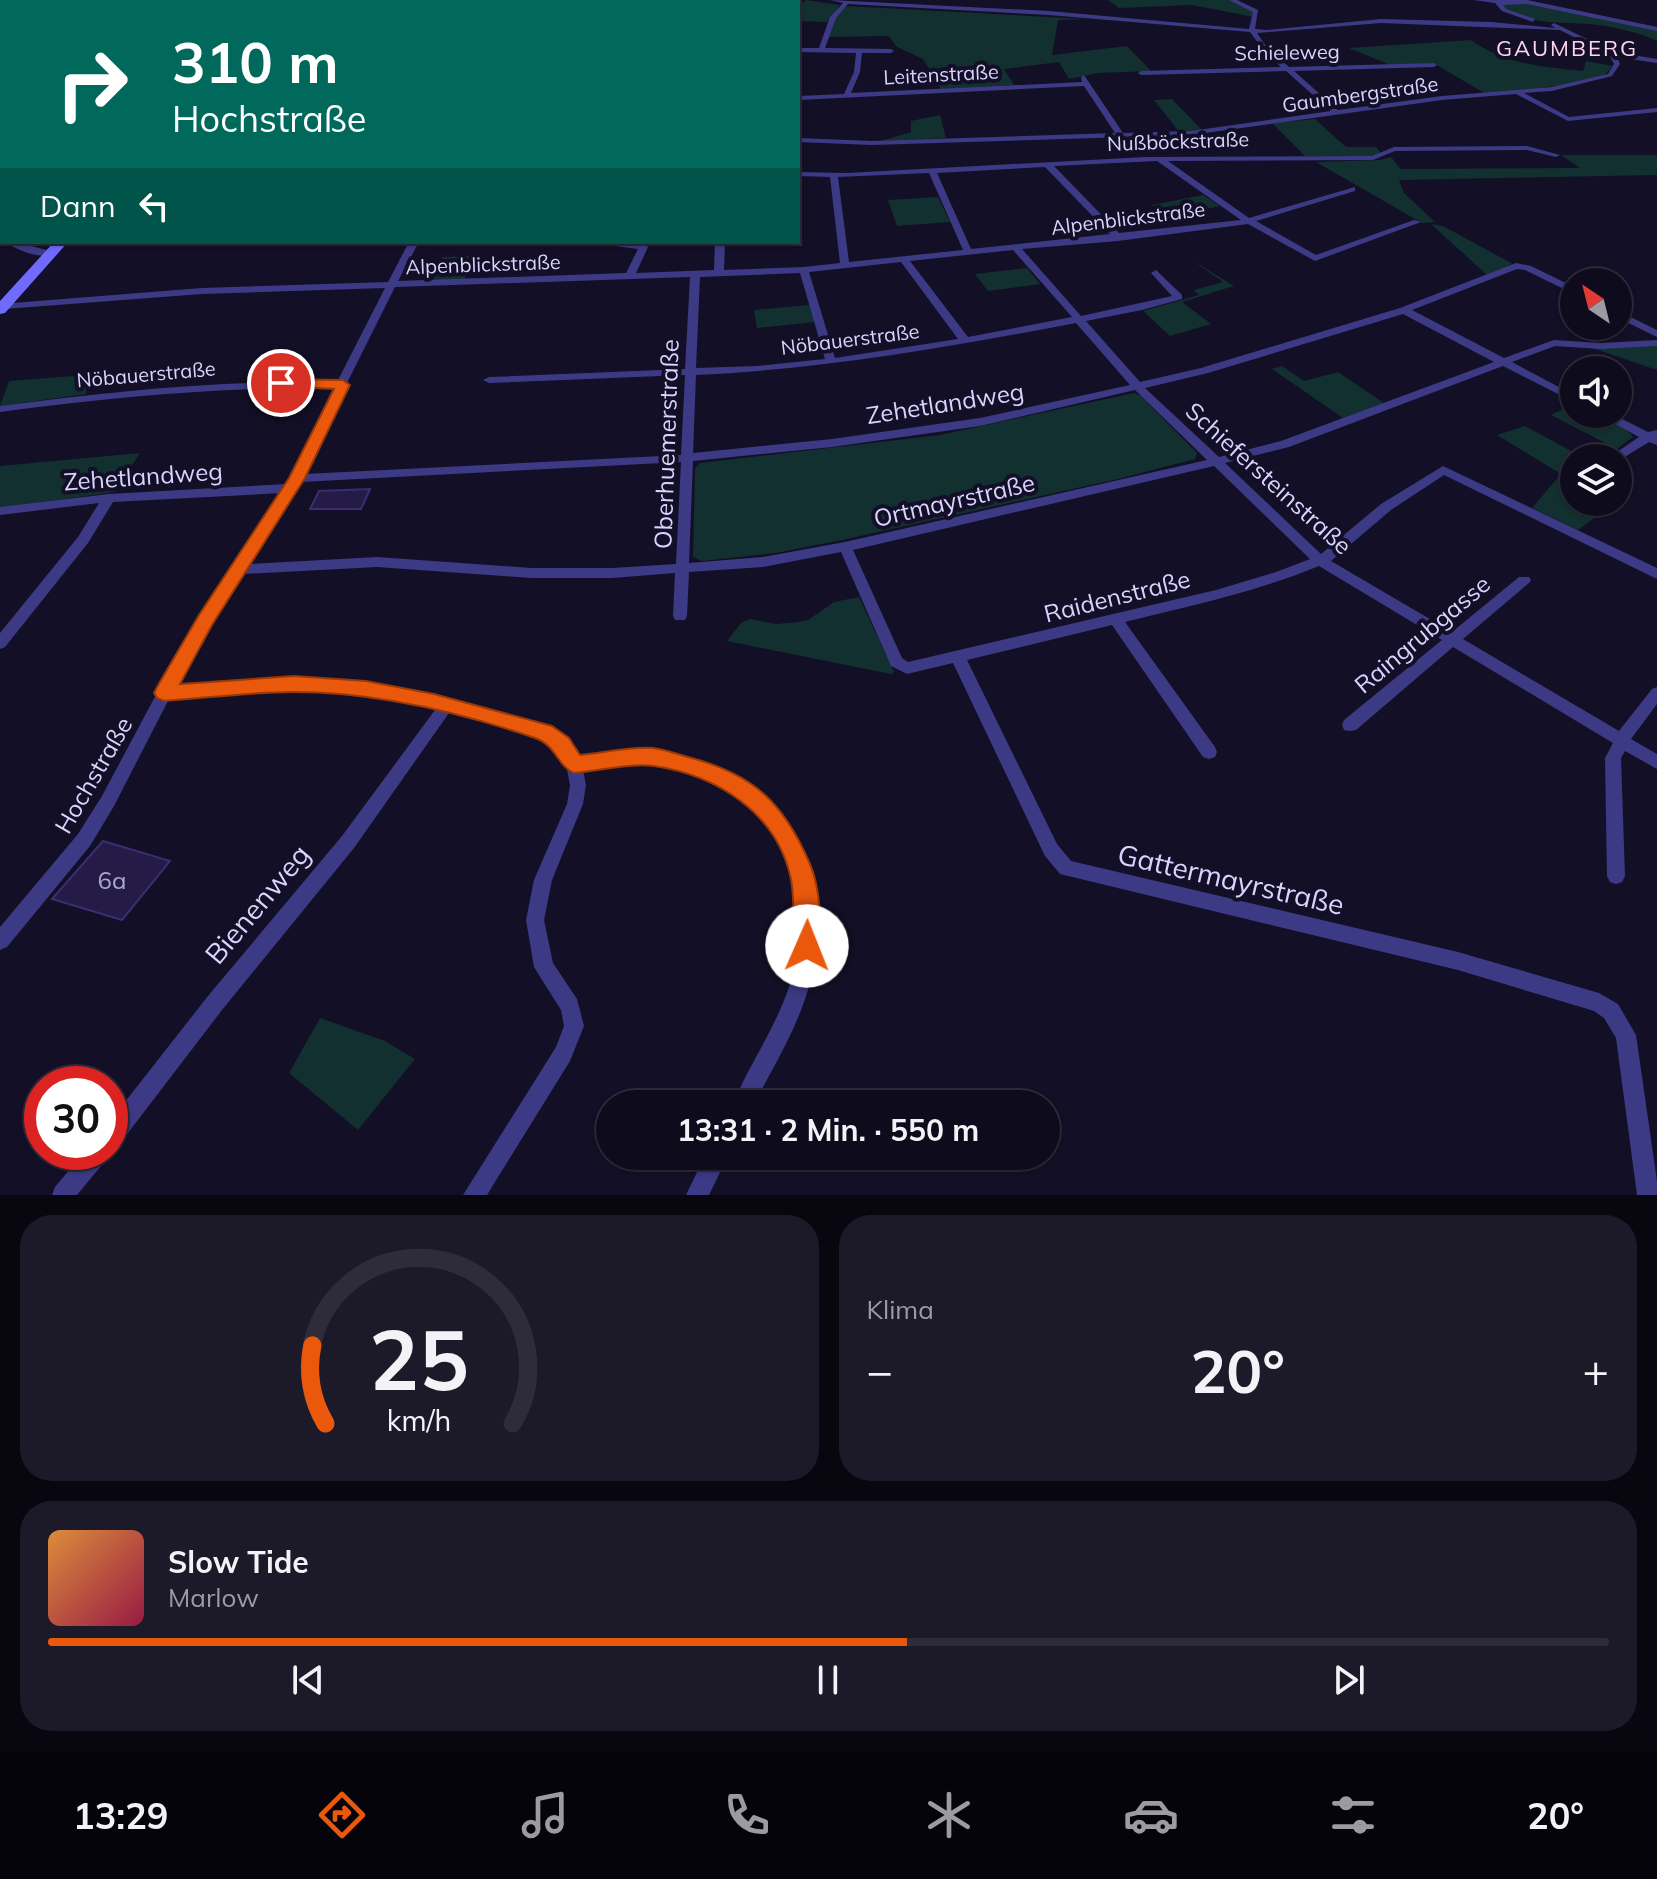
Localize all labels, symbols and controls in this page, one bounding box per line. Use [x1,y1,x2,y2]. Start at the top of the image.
text: 310 m [172,27,339,97]
icon: right [40,32,144,136]
district label: GAUMBERG [1496,34,1638,62]
street label: Schieleweg [1234,39,1340,65]
street label: Leitenstraße [883,58,999,90]
street label: Gaumbergstraße [1280,71,1440,117]
text: Hochstraße [172,96,366,141]
street label: Nußböckstraße [1107,126,1249,156]
icon: left [132,184,176,228]
text: Dann [40,187,116,225]
street label: Alpenblickstraße [1049,196,1207,240]
street label: Alpenblickstraße [405,249,561,279]
north arrow [1560,268,1632,340]
map controls [1560,268,1632,516]
street label: Nöbauerstraße [779,318,921,360]
street label: Oberhuemerstraße [647,339,685,549]
pin [247,349,315,417]
street label: Nöbauerstraße [75,355,217,393]
button: sound [1560,356,1632,428]
icon: arrive [259,361,303,405]
street label: Zehetlandweg [864,376,1026,430]
street label: Schiefersteinstraße [1180,395,1358,561]
button: layers [1560,444,1632,516]
street label: Zehetlandweg [62,455,224,497]
street label: Ortmayrstraße [871,467,1037,533]
street label: Raidenstraße [1041,563,1193,629]
street label: Raingrubgasse [1348,569,1496,699]
street label: Hochstraße [48,711,138,839]
street label: Gattermayrstraße [1114,836,1348,922]
street label: Bienenweg [197,837,317,971]
house number: 6a [98,865,126,895]
position arrow [765,904,849,988]
speed limit sign: 30 [24,1066,128,1170]
text: 13:31 · 2 Min. · 550 m [677,1111,979,1149]
text: Klima [867,1293,934,1326]
text: 25 [369,1306,469,1411]
text: 20° [1190,1333,1285,1408]
text: − [867,1343,893,1398]
text: + [1583,1343,1609,1398]
text: km/h [387,1402,452,1438]
text: Slow Tide [168,1543,309,1581]
text: Marlow [168,1581,259,1614]
icon: previous [286,1658,330,1702]
icon: pause [806,1658,850,1702]
icon: next [1327,1658,1371,1702]
icon: directions [314,1787,370,1843]
icon: music [517,1787,573,1843]
icon: phone [719,1787,775,1843]
icon: climate [921,1787,977,1843]
icon: car [1123,1787,1179,1843]
icon: filters [1325,1787,1381,1843]
text: 13:29 [73,1793,168,1838]
text: 20° [1527,1793,1584,1838]

